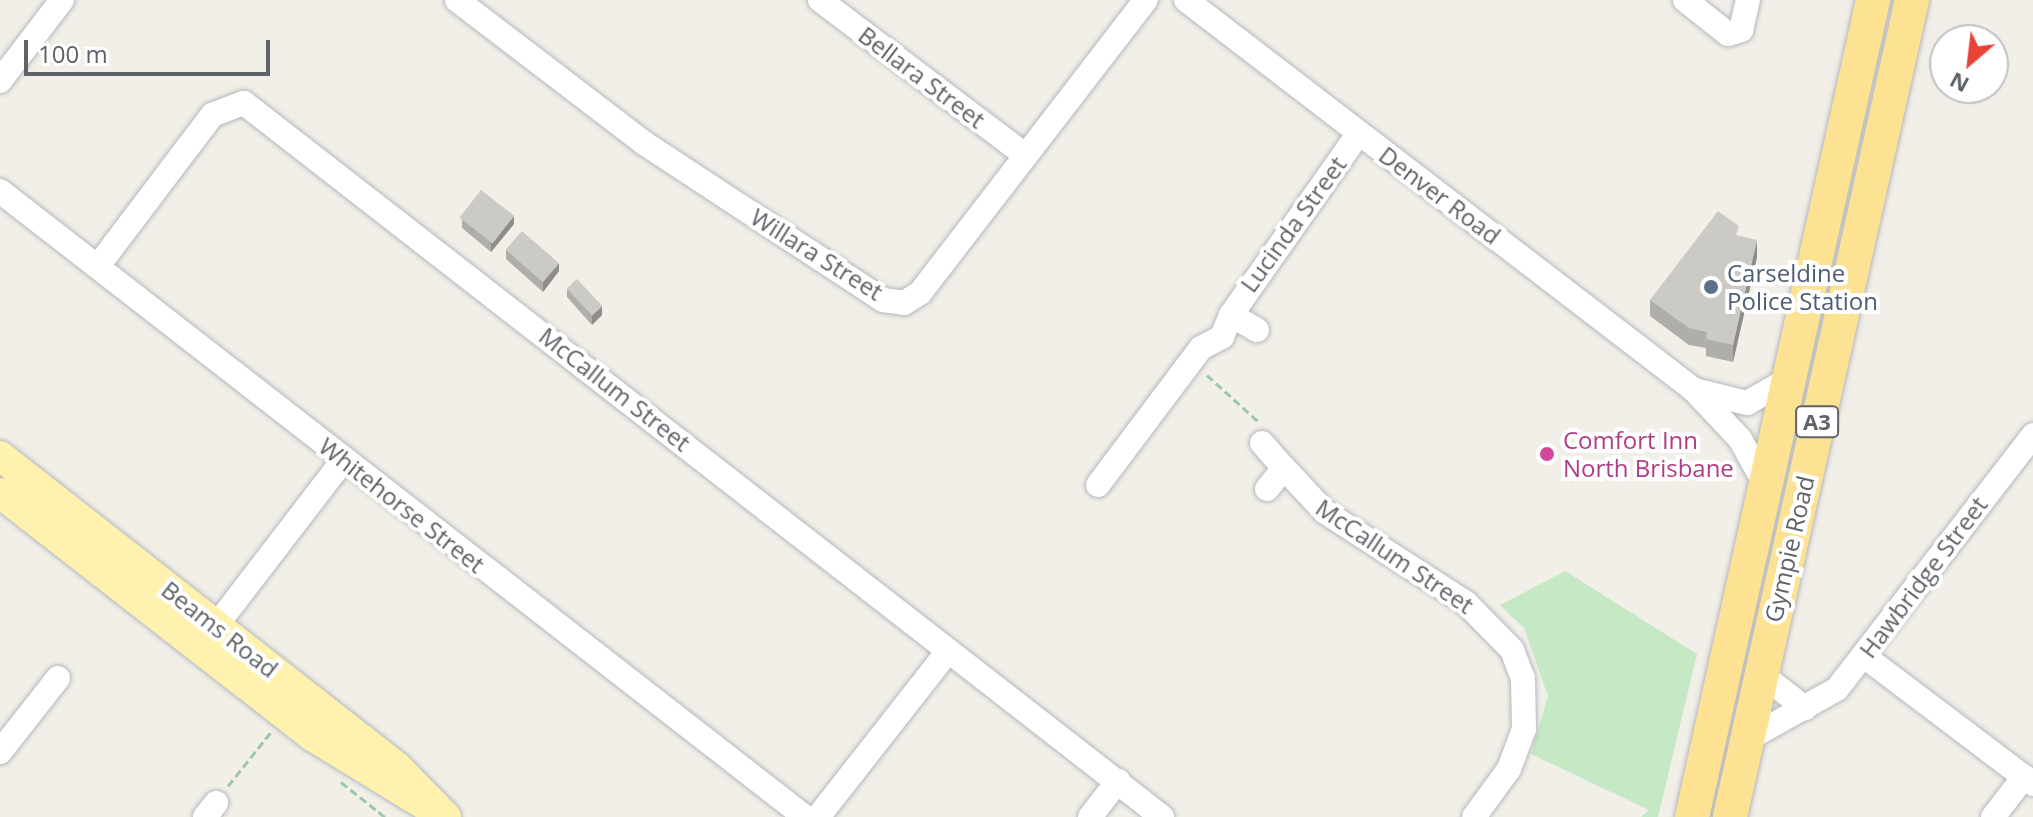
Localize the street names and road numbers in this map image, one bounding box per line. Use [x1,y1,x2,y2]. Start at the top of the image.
street label: Bellara Street [853,20,991,134]
street label: Denver Road [1374,140,1506,250]
street label: Lucinda Street [1234,150,1352,298]
street label: Willara Street [746,202,888,306]
street label: McCallum Street [534,321,696,457]
road number: A3 [1795,404,1839,440]
street label: Whitehorse Street [314,431,490,579]
street label: Gympie Road [1758,473,1820,625]
street label: Hawbridge Street [1853,491,1993,663]
street label: McCallum Street [1311,493,1479,619]
street label: Beams Road [156,575,284,683]

